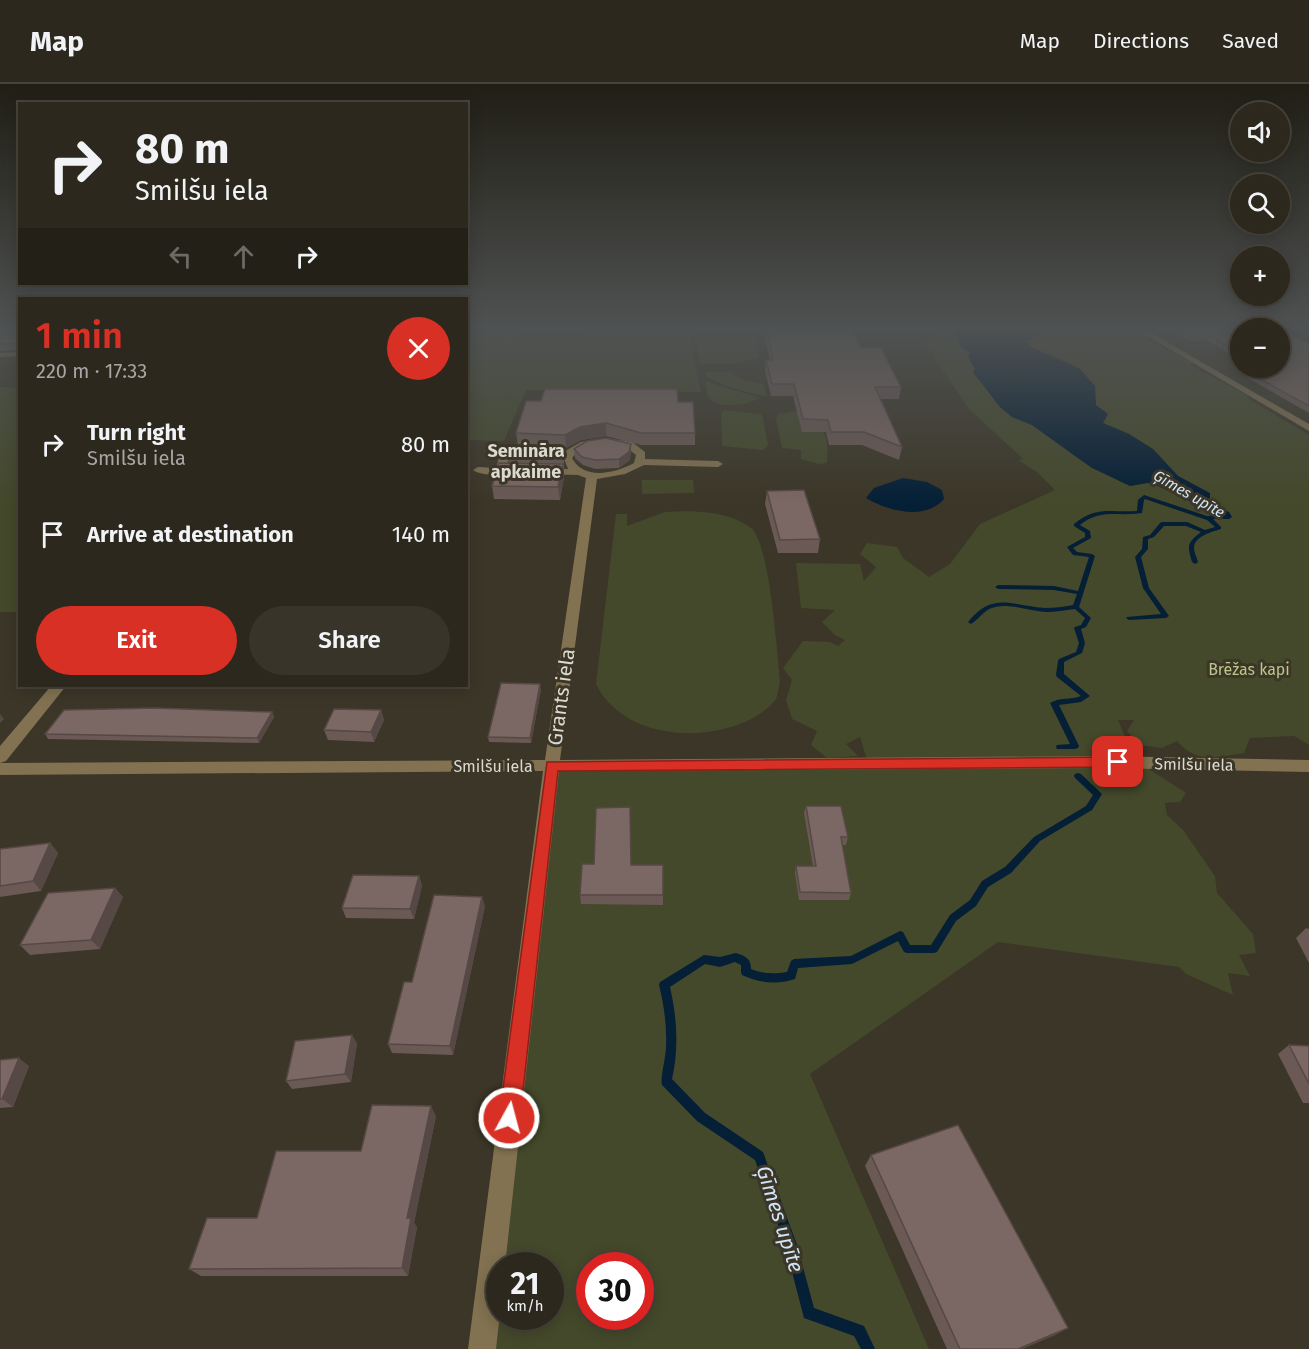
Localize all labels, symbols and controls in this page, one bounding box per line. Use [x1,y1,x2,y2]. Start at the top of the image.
text: Map [30,25,84,58]
text: Map [1020,28,1060,54]
text: Directions [1093,28,1189,54]
text: Saved [1222,28,1279,54]
map controls [1230,102,1290,378]
button: sound [1230,102,1290,162]
text: 80 m [135,124,229,174]
icon: right [36,126,114,204]
button: search [1230,174,1290,234]
text: Smilšu iela [135,175,269,207]
icon: left [164,240,197,273]
icon: ahead [227,240,260,273]
icon: right [290,240,323,273]
button: + [1230,246,1290,306]
text: 1 min [36,314,123,358]
button: close [387,317,450,380]
button: − [1230,318,1290,378]
text: 220 m · 17:33 [36,359,147,383]
text: Turn right [87,419,186,446]
icon: right [36,428,69,461]
text: 80 m [401,431,450,458]
district label: Semināra apkaime [487,440,565,483]
text: Smilšu iela [87,446,186,470]
water label: Ģīmes upīte [1150,466,1228,522]
icon: arrive [36,518,69,551]
text: Arrive at destination [87,521,294,548]
text: 140 m [392,521,450,548]
button: Exit [36,606,237,675]
button: Share [249,606,450,675]
street label: Grants iela [542,647,580,747]
park label: Brēžas kapi [1208,660,1290,679]
pin [1092,736,1143,787]
icon: arrive [1101,745,1134,778]
street label: Smilšu iela [1154,754,1234,775]
street label: Smilšu iela [453,757,533,776]
position arrow [477,1086,541,1150]
water label: Ģīmes upīte [751,1162,810,1276]
speed limit sign: 30 [576,1252,654,1330]
text: 21 [511,1266,539,1302]
text: km/h [506,1297,544,1315]

